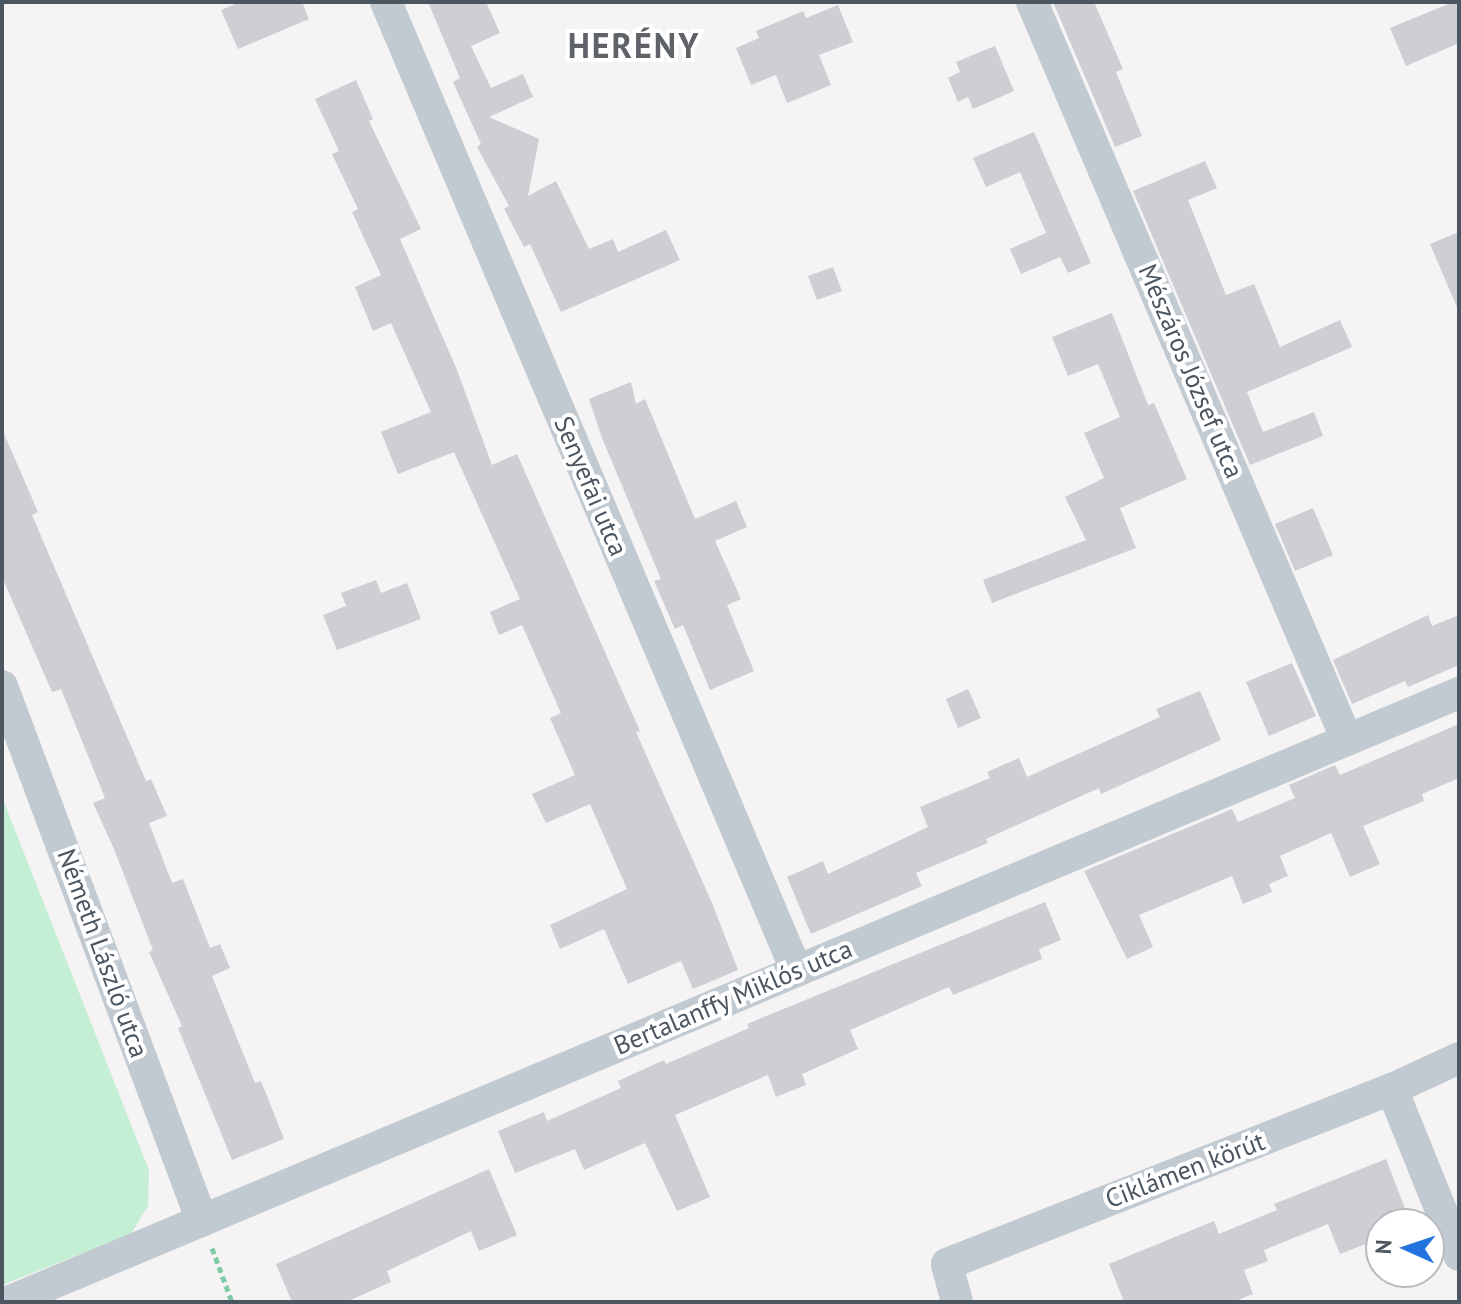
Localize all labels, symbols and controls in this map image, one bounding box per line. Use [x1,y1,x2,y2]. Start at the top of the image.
district label: HERÉNY [568,26,700,66]
street label: Mészáros József utca [1132,259,1250,483]
street label: Senyefai utca [548,412,634,560]
street label: Németh László utca [51,845,155,1061]
street label: Bertalanffy Miklós utca [609,933,857,1061]
street label: Ciklámen körút [1101,1125,1269,1215]
north arrow [1365,1208,1445,1288]
text: N [1369,1239,1397,1255]

